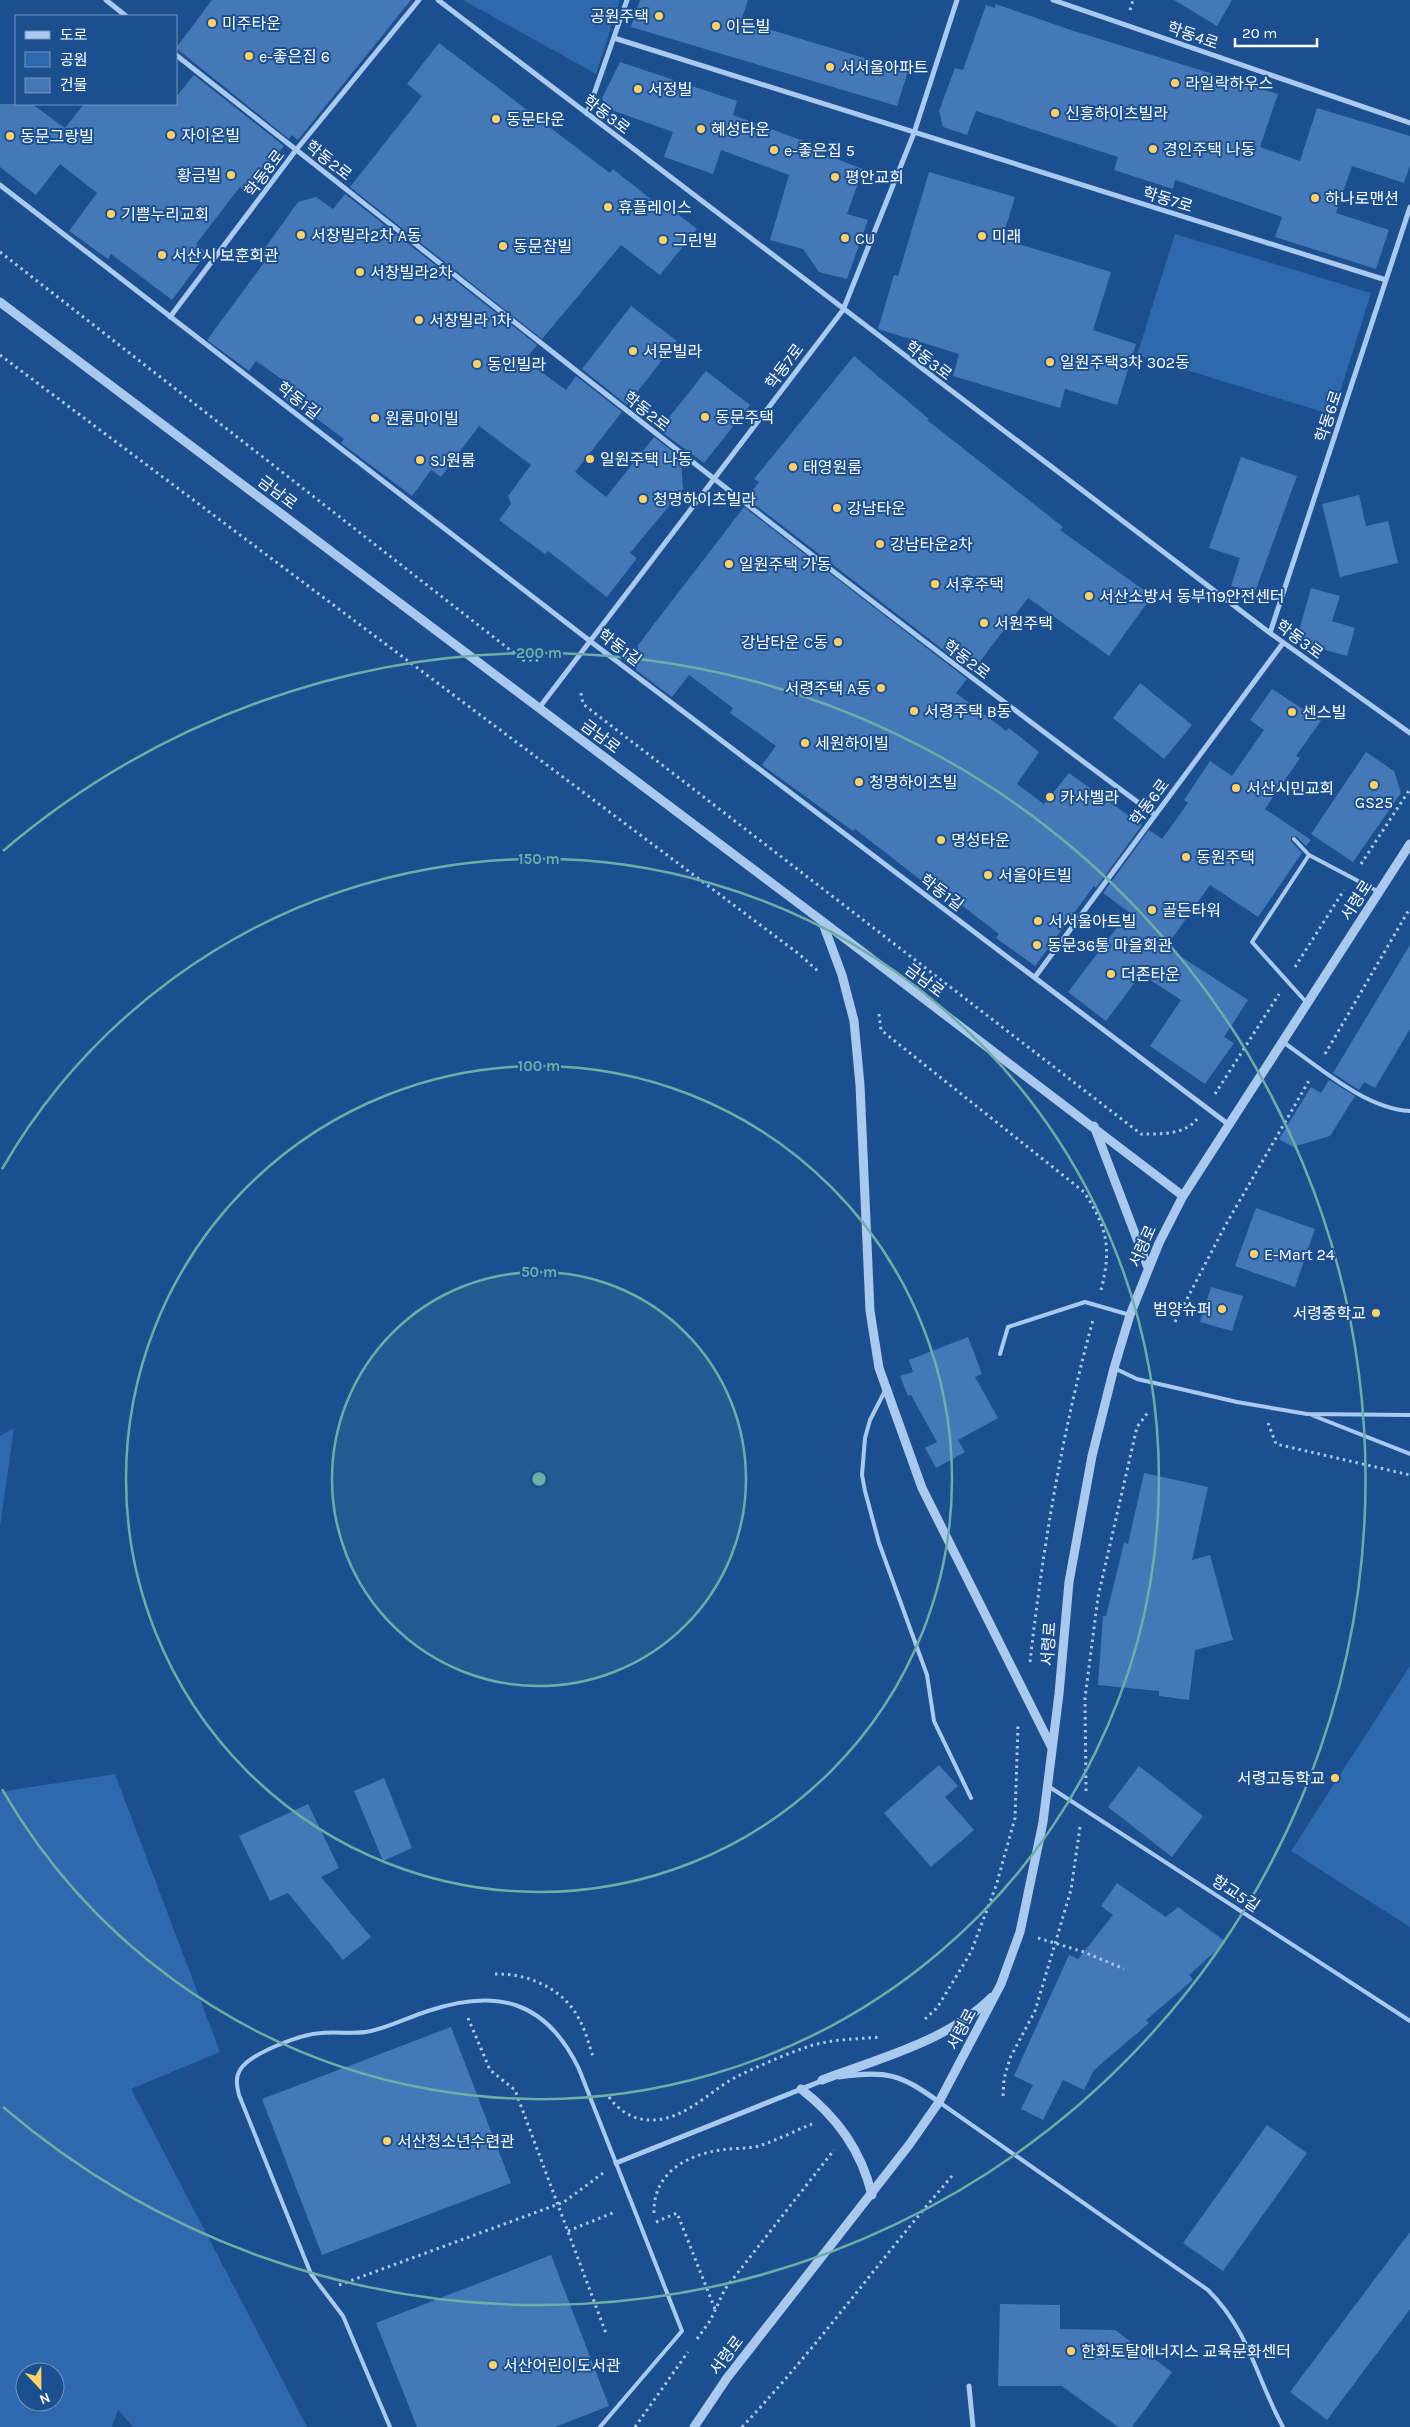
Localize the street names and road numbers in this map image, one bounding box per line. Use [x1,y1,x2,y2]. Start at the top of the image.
street label: 학동4로 [1165,18,1221,53]
street label: 학동3로 [580,91,634,138]
street label: 학동2로 [302,136,356,184]
street label: 학동8로 [241,146,288,201]
street label: 학동7로 [1140,183,1196,216]
street label: 학동3로 [902,337,956,384]
street label: 학동7로 [761,340,808,393]
street label: 학동1길 [273,378,324,423]
street label: 학동2로 [620,387,674,435]
street label: 학동6로 [1311,388,1346,444]
street label: 금남로 [254,472,301,513]
street label: 학동3로 [1272,616,1327,663]
street label: 학동1길 [594,625,645,670]
street label: 학동2로 [940,636,994,683]
street label: 금남로 [577,716,624,757]
street label: 학동6로 [1126,775,1173,829]
street label: 학동1길 [916,870,967,915]
street label: 서령로 [1336,876,1377,924]
street label: 금남로 [901,960,948,1001]
street label: 서령로 [1125,1222,1160,1270]
street label: 서령로 [1037,1621,1060,1667]
street label: 향교5길 [1208,1871,1263,1916]
street label: 서령로 [943,2005,980,2053]
street label: 서령로 [706,2332,747,2379]

